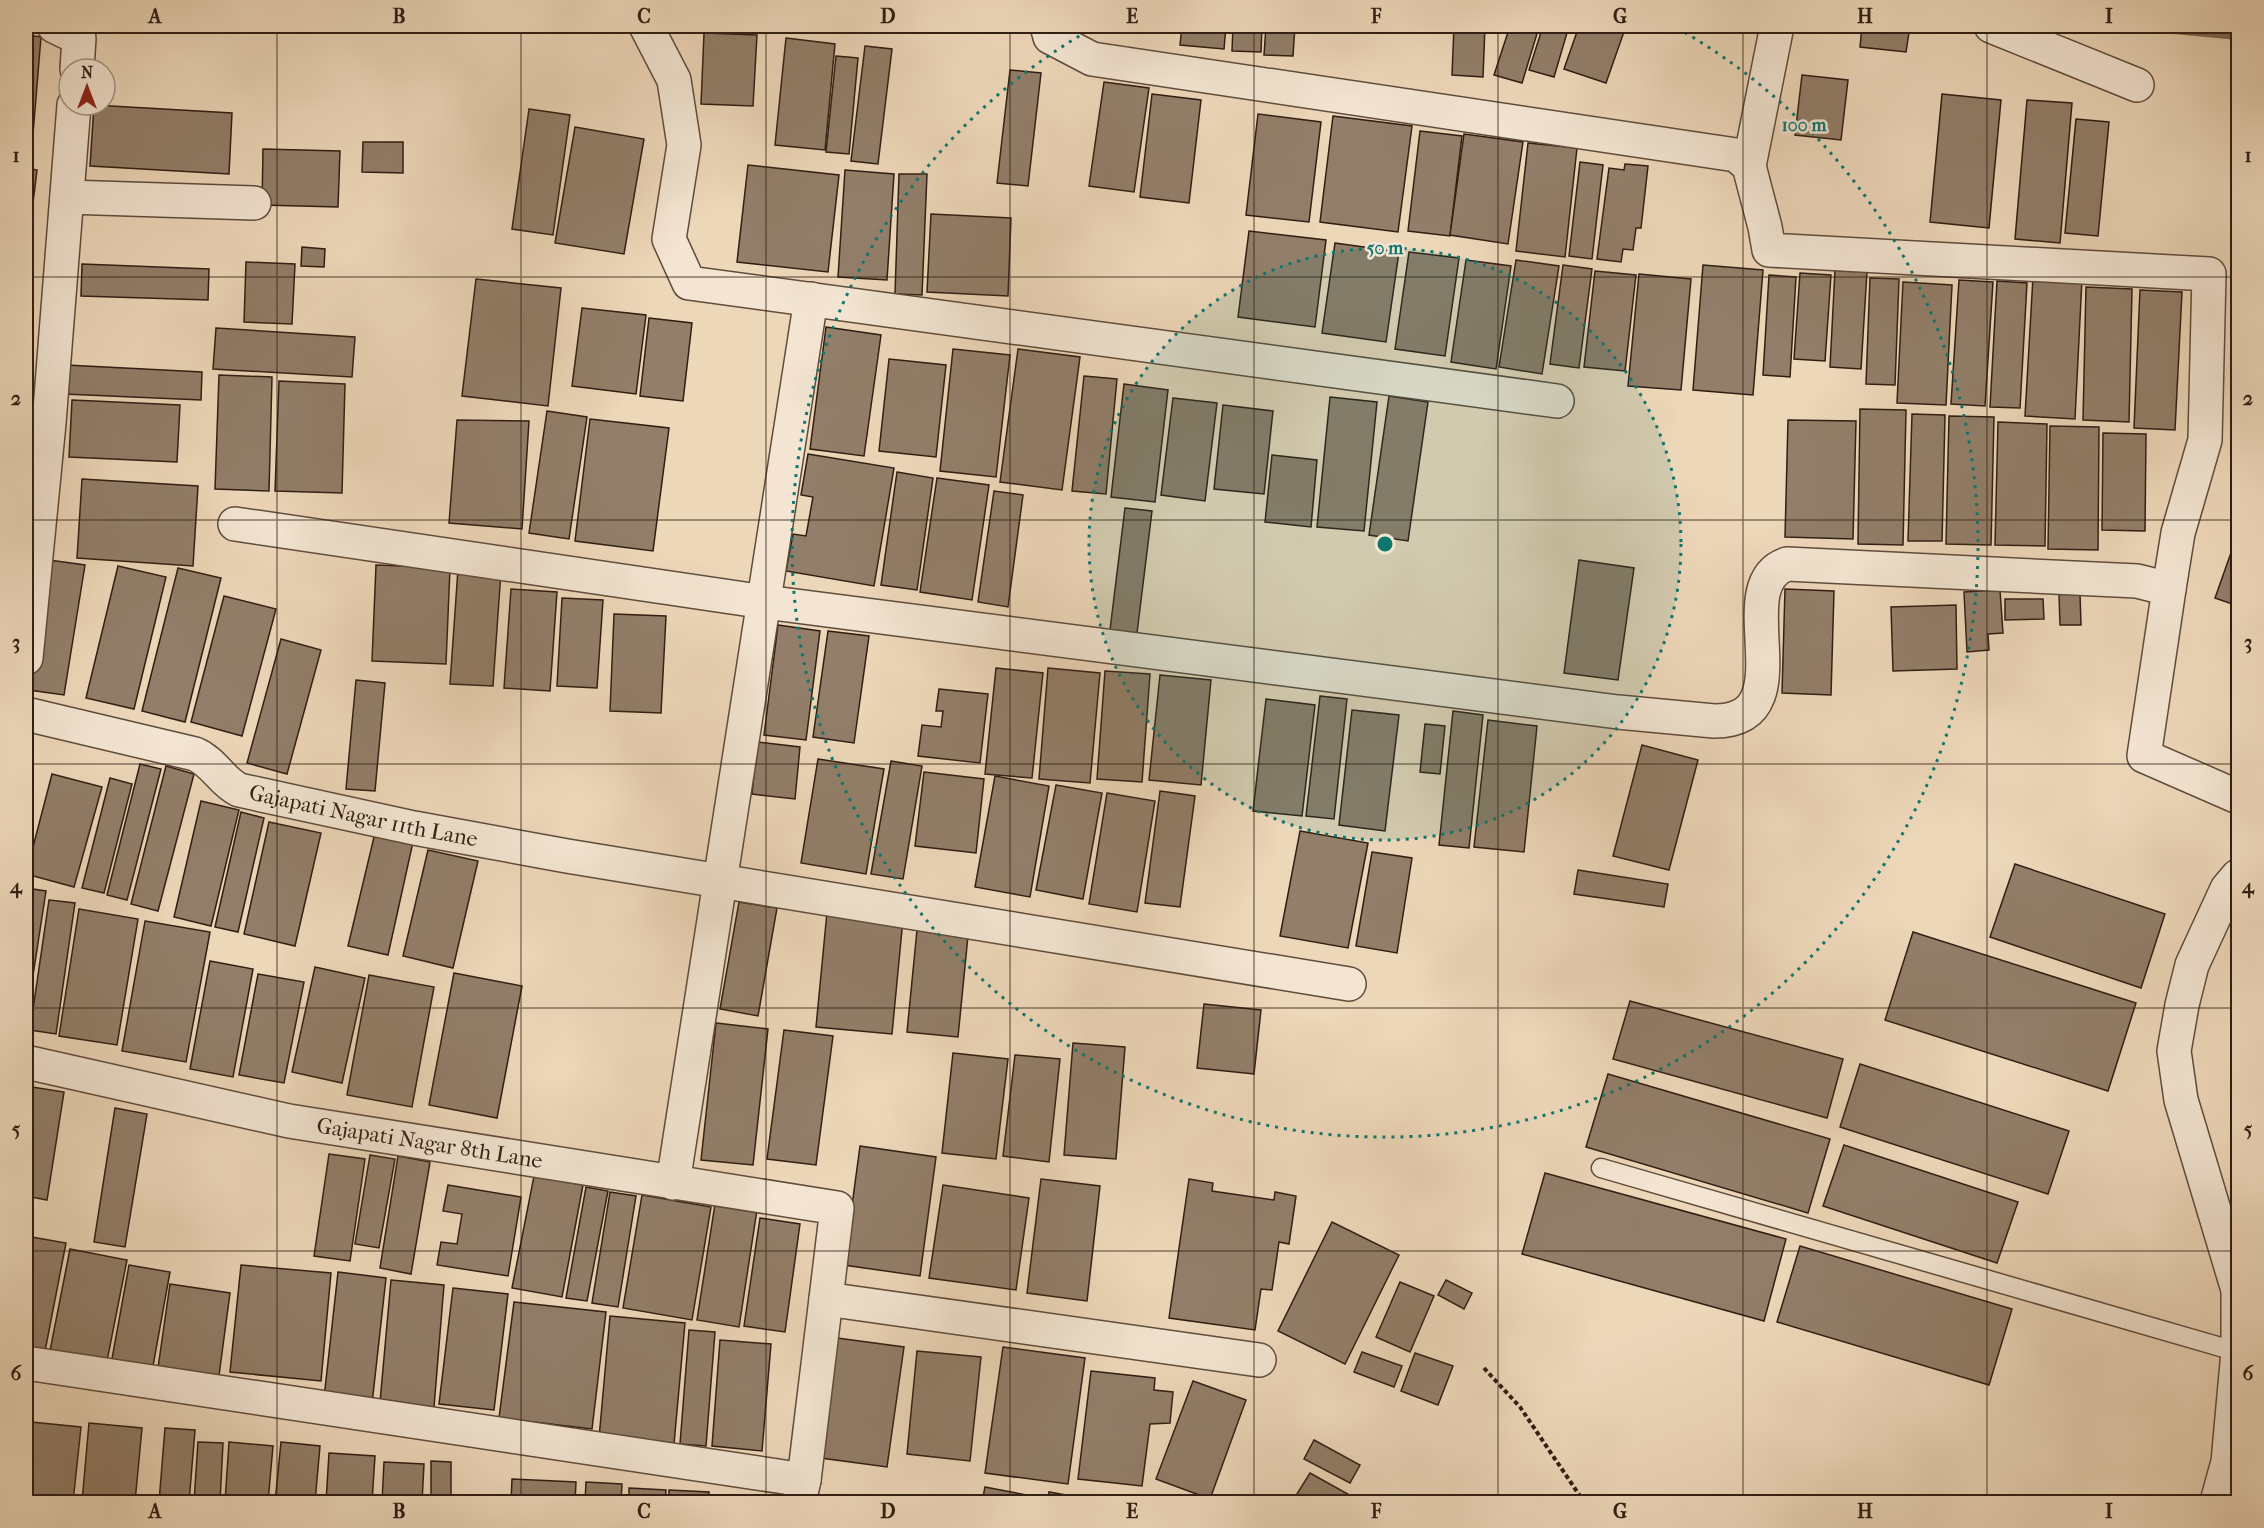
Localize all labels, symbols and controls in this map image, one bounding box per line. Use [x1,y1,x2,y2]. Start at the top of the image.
text: A [147,5,163,28]
text: B [392,5,406,28]
text: C [637,5,651,28]
text: D [880,5,896,28]
text: E [1126,5,1138,28]
text: F [1370,5,1382,28]
text: G [1613,5,1627,28]
text: H [1857,5,1873,28]
text: I [2105,5,2113,28]
north arrow [57,57,117,117]
text: N [81,63,94,82]
text: 100 m [1781,115,1828,136]
text: 1 [12,144,20,167]
text: 1 [2244,144,2252,167]
text: 50 m [1367,238,1404,259]
text: 2 [11,387,21,410]
text: 2 [2243,387,2253,410]
centre of rings [1375,534,1395,554]
text: 3 [12,631,20,654]
text: 3 [2244,631,2252,654]
street label: Gajapati Nagar 11th Lane [247,780,480,852]
text: 4 [9,875,23,899]
text: 4 [2241,875,2255,899]
street label: Gajapati Nagar 8th Lane [315,1113,545,1174]
text: 5 [12,1118,21,1141]
text: 5 [2244,1118,2253,1141]
text: 6 [11,1362,23,1385]
text: 6 [2243,1362,2255,1385]
text: A [147,1500,163,1523]
text: B [392,1500,406,1523]
text: C [637,1500,651,1523]
text: D [880,1500,896,1523]
text: E [1126,1500,1138,1523]
text: F [1370,1500,1382,1523]
text: G [1613,1500,1627,1523]
text: H [1857,1500,1873,1523]
text: I [2105,1500,2113,1523]

